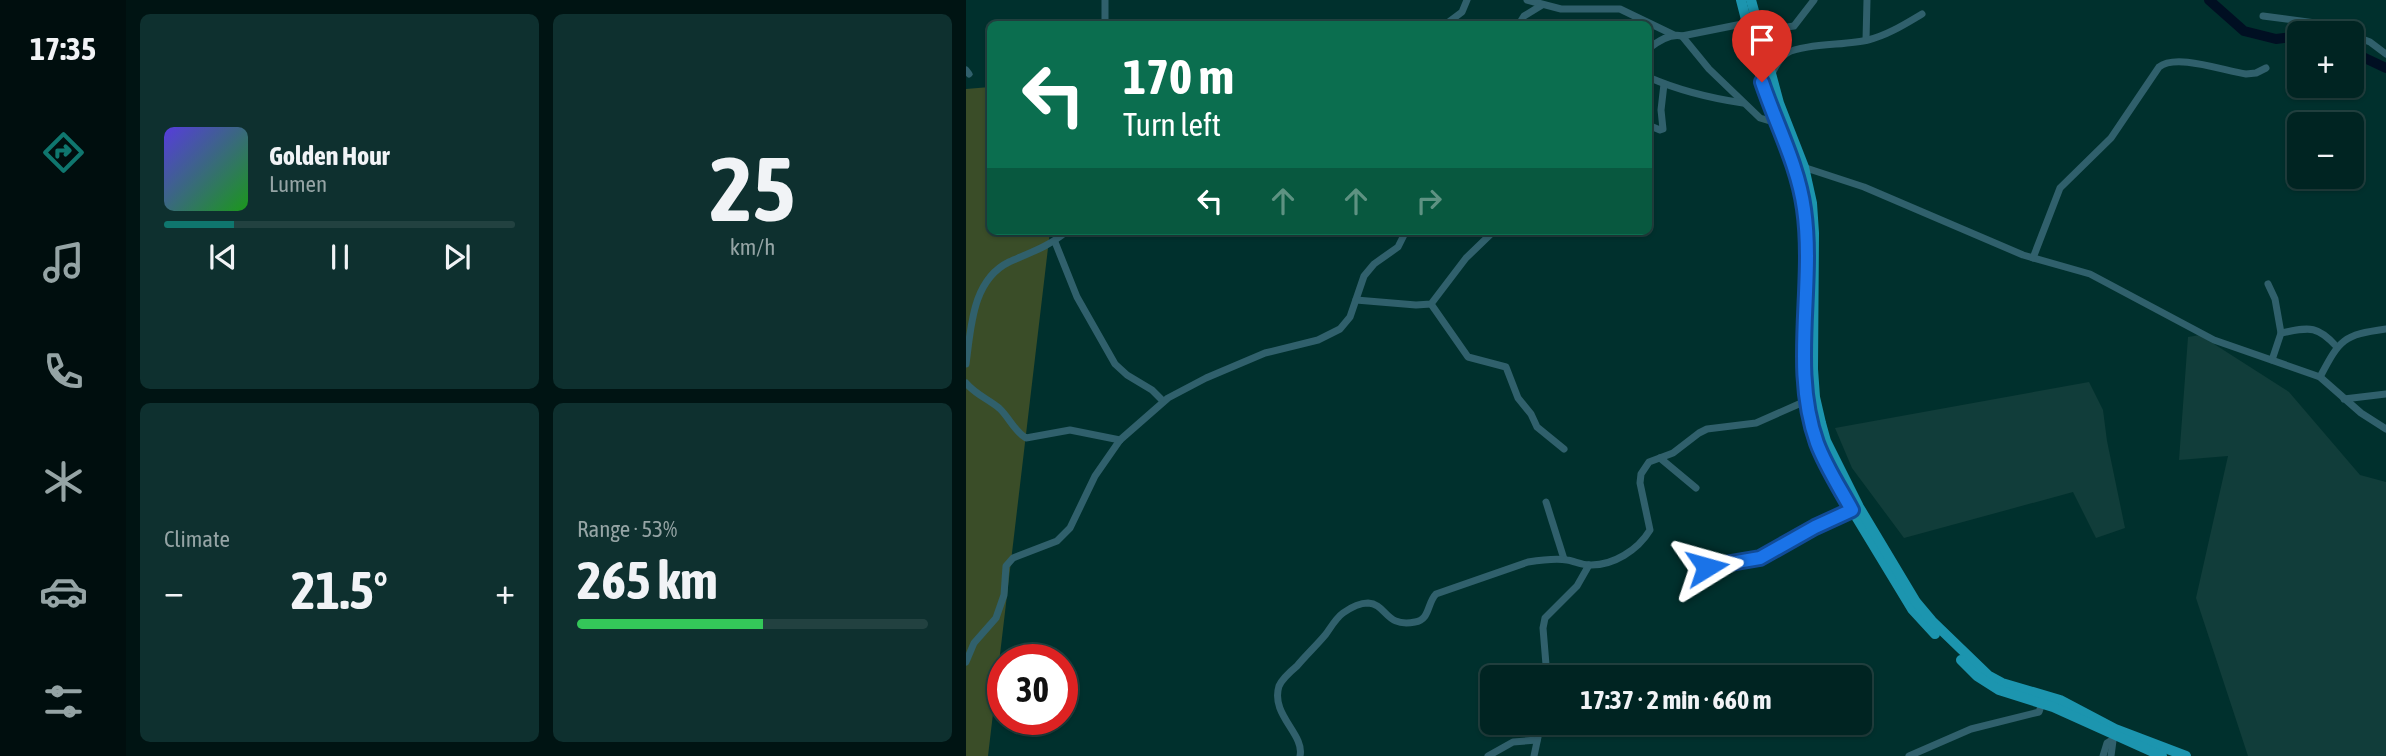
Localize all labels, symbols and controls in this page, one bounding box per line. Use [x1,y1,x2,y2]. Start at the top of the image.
pin [1732,10,1792,82]
icon: arrive [1743,21,1781,59]
map controls [2287,21,2364,189]
button: + [2287,21,2364,98]
text: 17:35 [30,30,96,67]
text: 170 m [1123,48,1234,104]
icon: left [1008,49,1099,140]
text: Turn left [1123,106,1221,143]
button: − [2287,112,2364,189]
icon: directions [39,128,88,177]
text: 25 [710,136,795,240]
text: Golden Hour [269,141,389,171]
text: Lumen [269,171,327,197]
icon: left [1191,182,1229,220]
icon: ahead [1264,182,1302,220]
icon: ahead [1337,182,1375,220]
icon: right [1410,182,1448,220]
text: km/h [730,234,775,260]
icon: music [39,238,88,287]
icon: previous [204,238,242,276]
icon: pause [321,238,359,276]
icon: next [438,238,476,276]
icon: phone [39,347,88,396]
icon: climate [39,457,88,506]
text: Range · 53% [577,516,677,542]
text: Climate [164,526,230,552]
position arrow [1670,530,1744,604]
text: 265 km [577,550,718,610]
text: 21.5° [291,560,388,620]
icon: car [39,567,88,616]
text: − [164,569,184,612]
text: + [495,569,515,612]
speed limit sign: 30 [987,644,1078,735]
icon: filters [39,677,88,726]
text: 17:37 · 2 min · 660 m [1581,685,1771,715]

